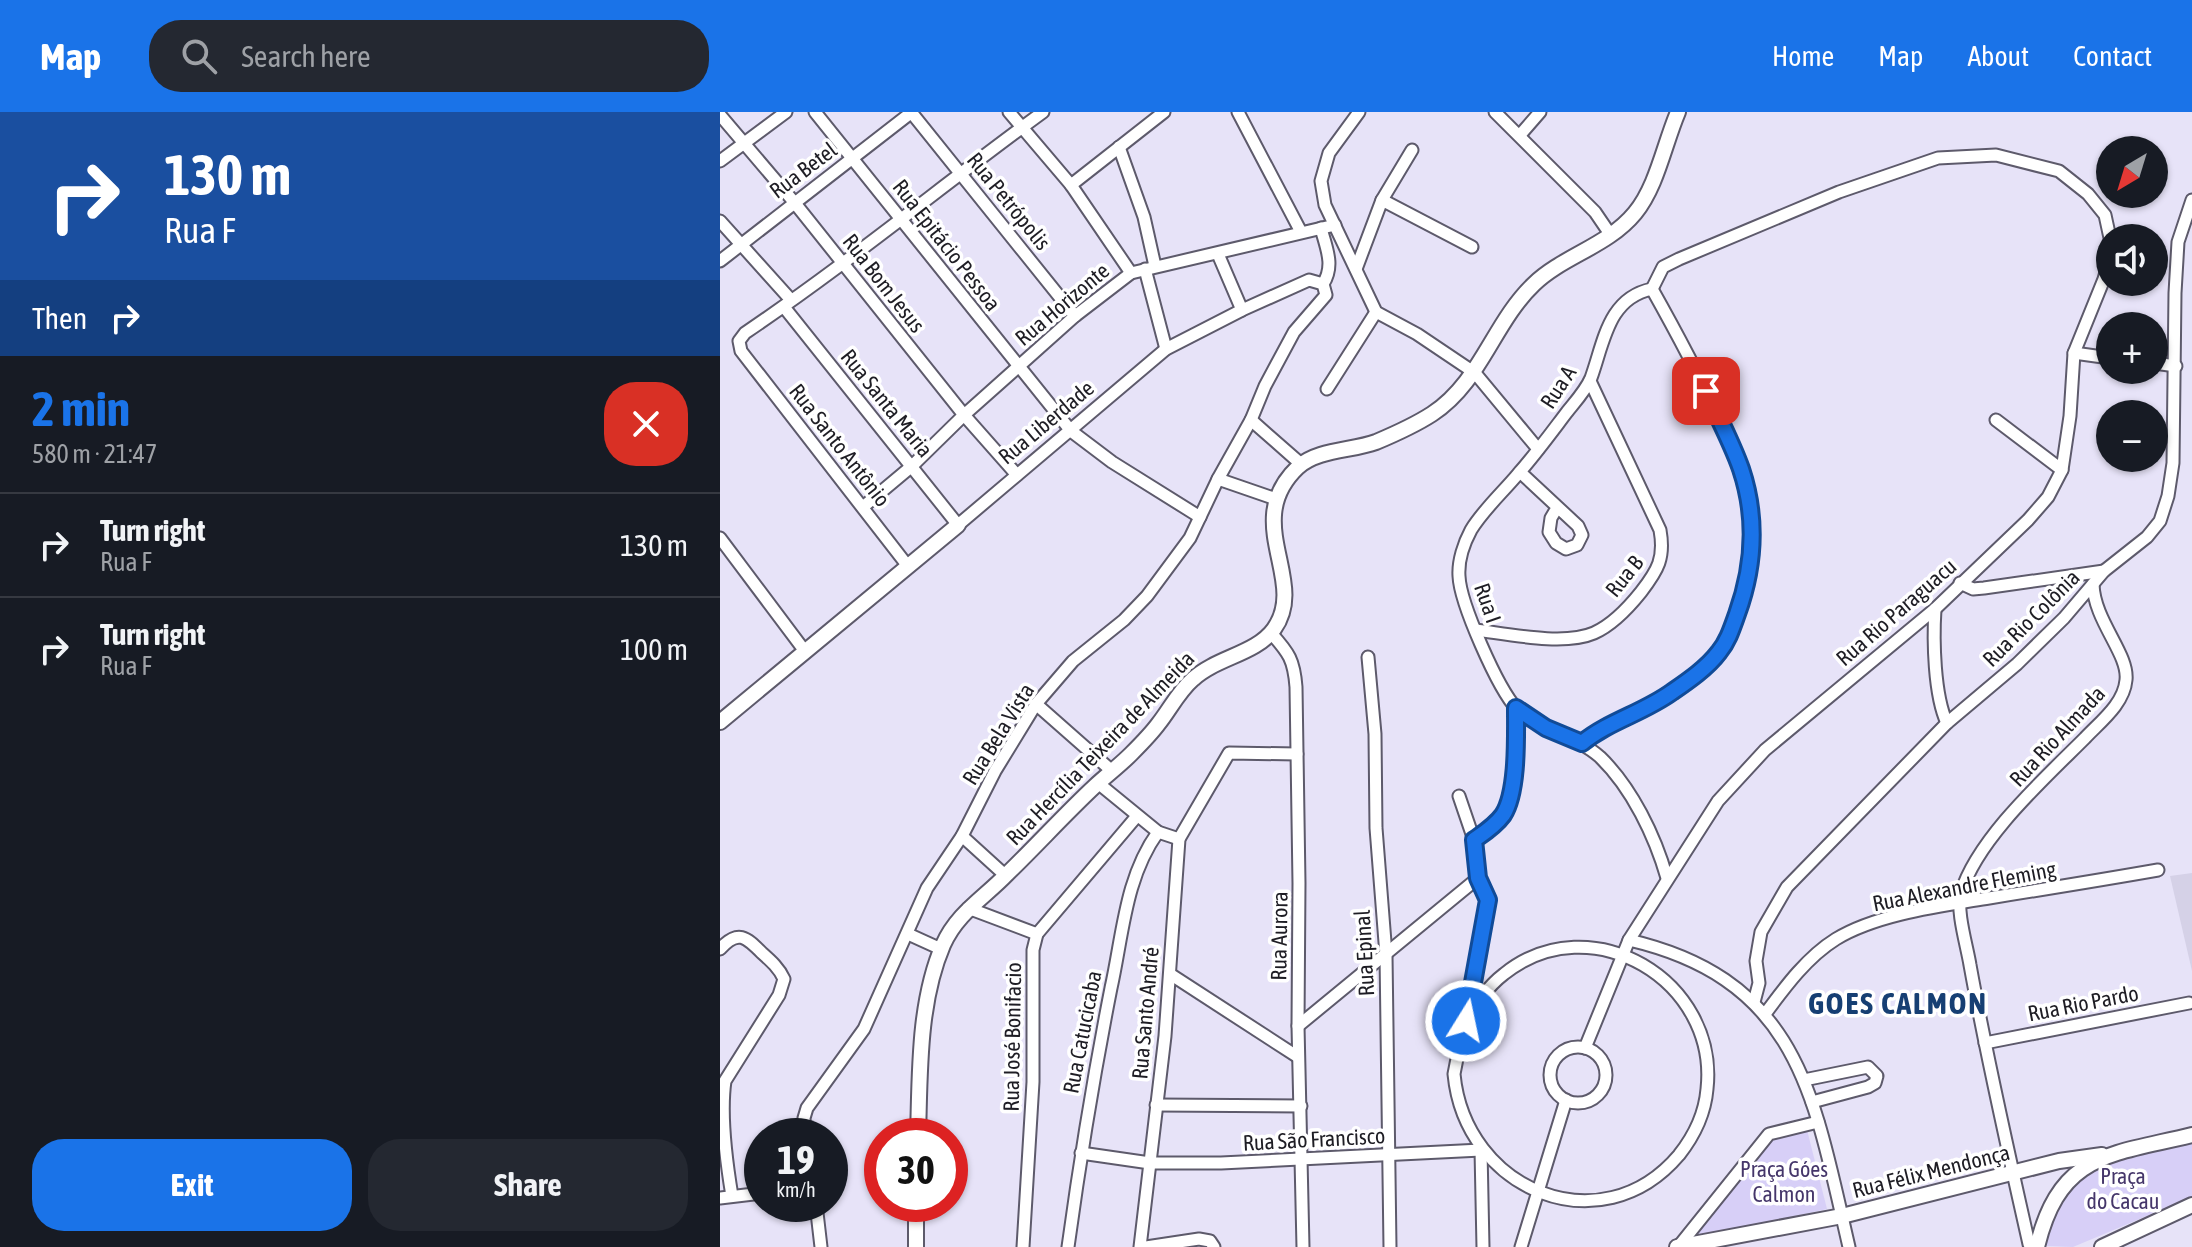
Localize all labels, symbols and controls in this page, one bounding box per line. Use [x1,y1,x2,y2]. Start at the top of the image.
search box [149,20,709,92]
icon: search [177,34,221,78]
text: Map [40,35,101,78]
text: Search here [241,39,371,73]
text: Home [1772,40,1834,72]
text: Map [1878,40,1923,72]
text: About [1967,40,2029,72]
text: Contact [2073,40,2152,72]
street label: Rua Betel [764,136,842,204]
north arrow [2096,136,2168,208]
map controls [2096,136,2168,472]
text: 130 m [164,143,291,207]
icon: right [32,144,136,248]
street label: Rua Petrópolis [962,147,1056,255]
street label: Rua Epitácio Pessoa [888,174,1006,316]
text: Rua F [164,209,236,251]
button: sound [2096,224,2168,296]
street label: Rua Bom Jesus [838,229,931,338]
street label: Rua Horizonte [1010,257,1114,351]
icon: right [103,296,147,340]
text: Then [32,301,87,335]
button: + [2096,312,2168,384]
street label: Rua Santa Maria [836,344,938,462]
pin [1672,357,1740,425]
street label: Rua A [1535,361,1581,413]
icon: arrive [1684,369,1728,413]
street label: Rua Liberdade [993,375,1099,469]
street label: Rua Santo Antônio [784,378,896,512]
text: 2 min [32,381,130,436]
button: close [604,382,688,466]
button: − [2096,400,2168,472]
text: 580 m · 21:47 [32,439,157,469]
text: Turn right [100,513,206,547]
icon: right [32,523,76,567]
text: 130 m [620,528,688,562]
text: Rua F [100,547,152,577]
street label: Rua B [1600,550,1649,602]
street label: Rua Rio Paraguacu [1831,553,1961,671]
street label: Rua Rio Colônia [1977,564,2085,672]
street label: Rua I [1469,580,1507,626]
text: Turn right [100,617,206,651]
icon: right [32,627,76,671]
text: 100 m [620,632,688,666]
street label: Rua Hercília Teixeira de Almeida [1001,646,1199,850]
text: Rua F [100,651,152,681]
street label: Rua Bela Vista [957,679,1039,789]
street label: Rua Rio Almada [2004,680,2110,792]
street label: Rua Alexandre Fleming [1870,855,2058,917]
street label: Rua Aurora [1265,891,1293,981]
street label: Rua Epinal [1349,909,1379,997]
street label: Rua Santo André [1126,946,1164,1080]
street label: Rua José Bonifacio [998,962,1026,1112]
street label: Rua Catucicaba [1057,969,1107,1095]
position arrow [1424,979,1508,1063]
street label: Rua Rio Pardo [2025,980,2141,1026]
district label: GOES CALMON [1808,986,1988,1020]
speed limit sign: 30 [864,1118,968,1222]
street label: Rua São Francisco [1242,1122,1386,1156]
text: 19 [777,1137,815,1182]
button: Exit [32,1139,352,1231]
button: Share [368,1139,688,1231]
street label: Rua Félix Mendonça [1850,1139,2012,1203]
park label: Praça Góes Calmon [1740,1156,1828,1207]
park label: Praça do Cacau [2087,1163,2159,1214]
text: km/h [776,1178,816,1201]

